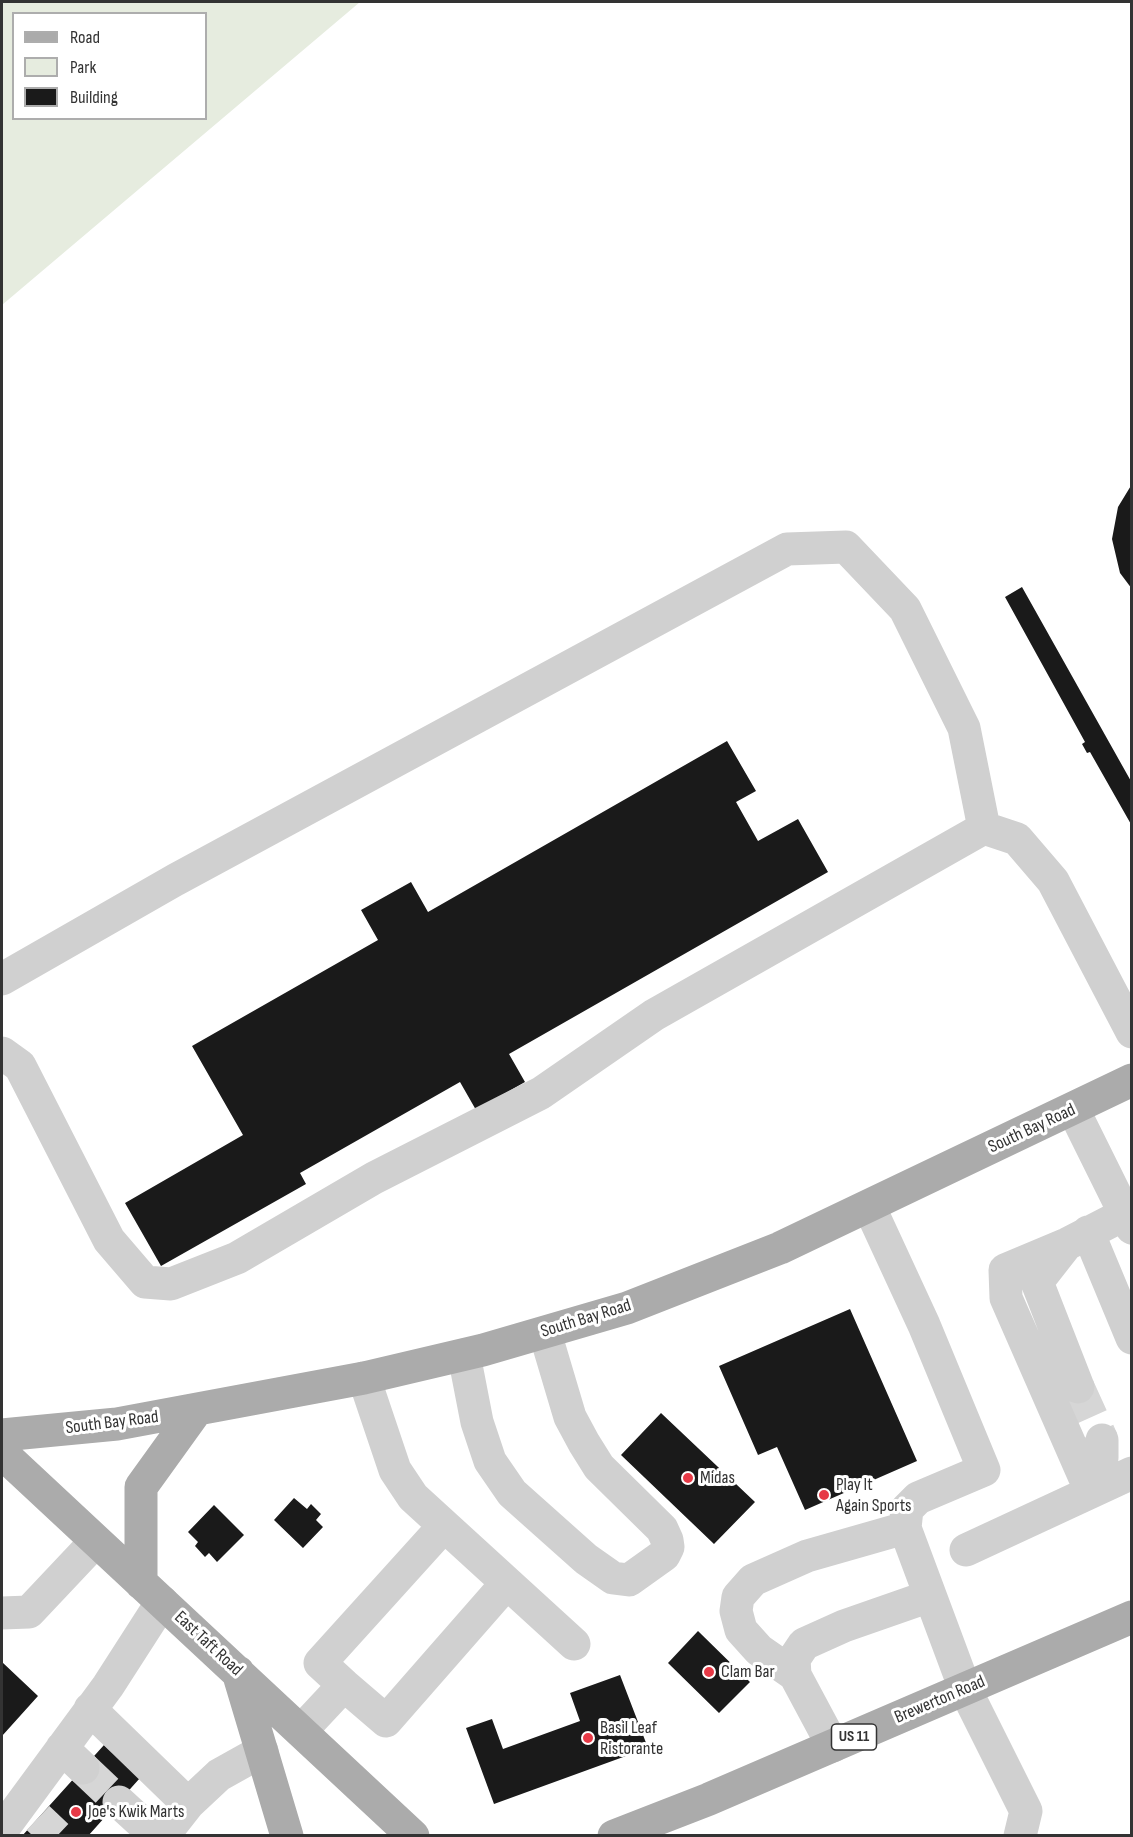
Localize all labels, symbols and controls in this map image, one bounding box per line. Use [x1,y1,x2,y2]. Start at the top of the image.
legend [12,12,207,120]
text: Road [70,27,100,48]
text: Park [70,57,96,78]
text: Building [70,87,118,108]
street label: South Bay Road [985,1099,1079,1159]
street label: South Bay Road [538,1295,634,1343]
street label: South Bay Road [64,1407,160,1439]
place label: Midas [700,1467,735,1489]
marker: Midas [681,1471,695,1485]
place label: Play It Again Sports [836,1474,912,1516]
marker: Play It Again Sports [817,1488,831,1502]
street label: East Taft Road [169,1607,247,1681]
place label: Clam Bar [721,1661,775,1683]
marker: Clam Bar [702,1665,716,1679]
street label: Brewerton Road [892,1671,988,1729]
place label: Basil Leaf Ristorante [600,1717,663,1760]
road number: US 11 [832,1724,876,1750]
marker: Basil Leaf Ristorante [581,1731,595,1745]
place label: Joe's Kwik Marts [88,1801,184,1823]
marker: Joe's Kwik Marts [69,1805,83,1819]

